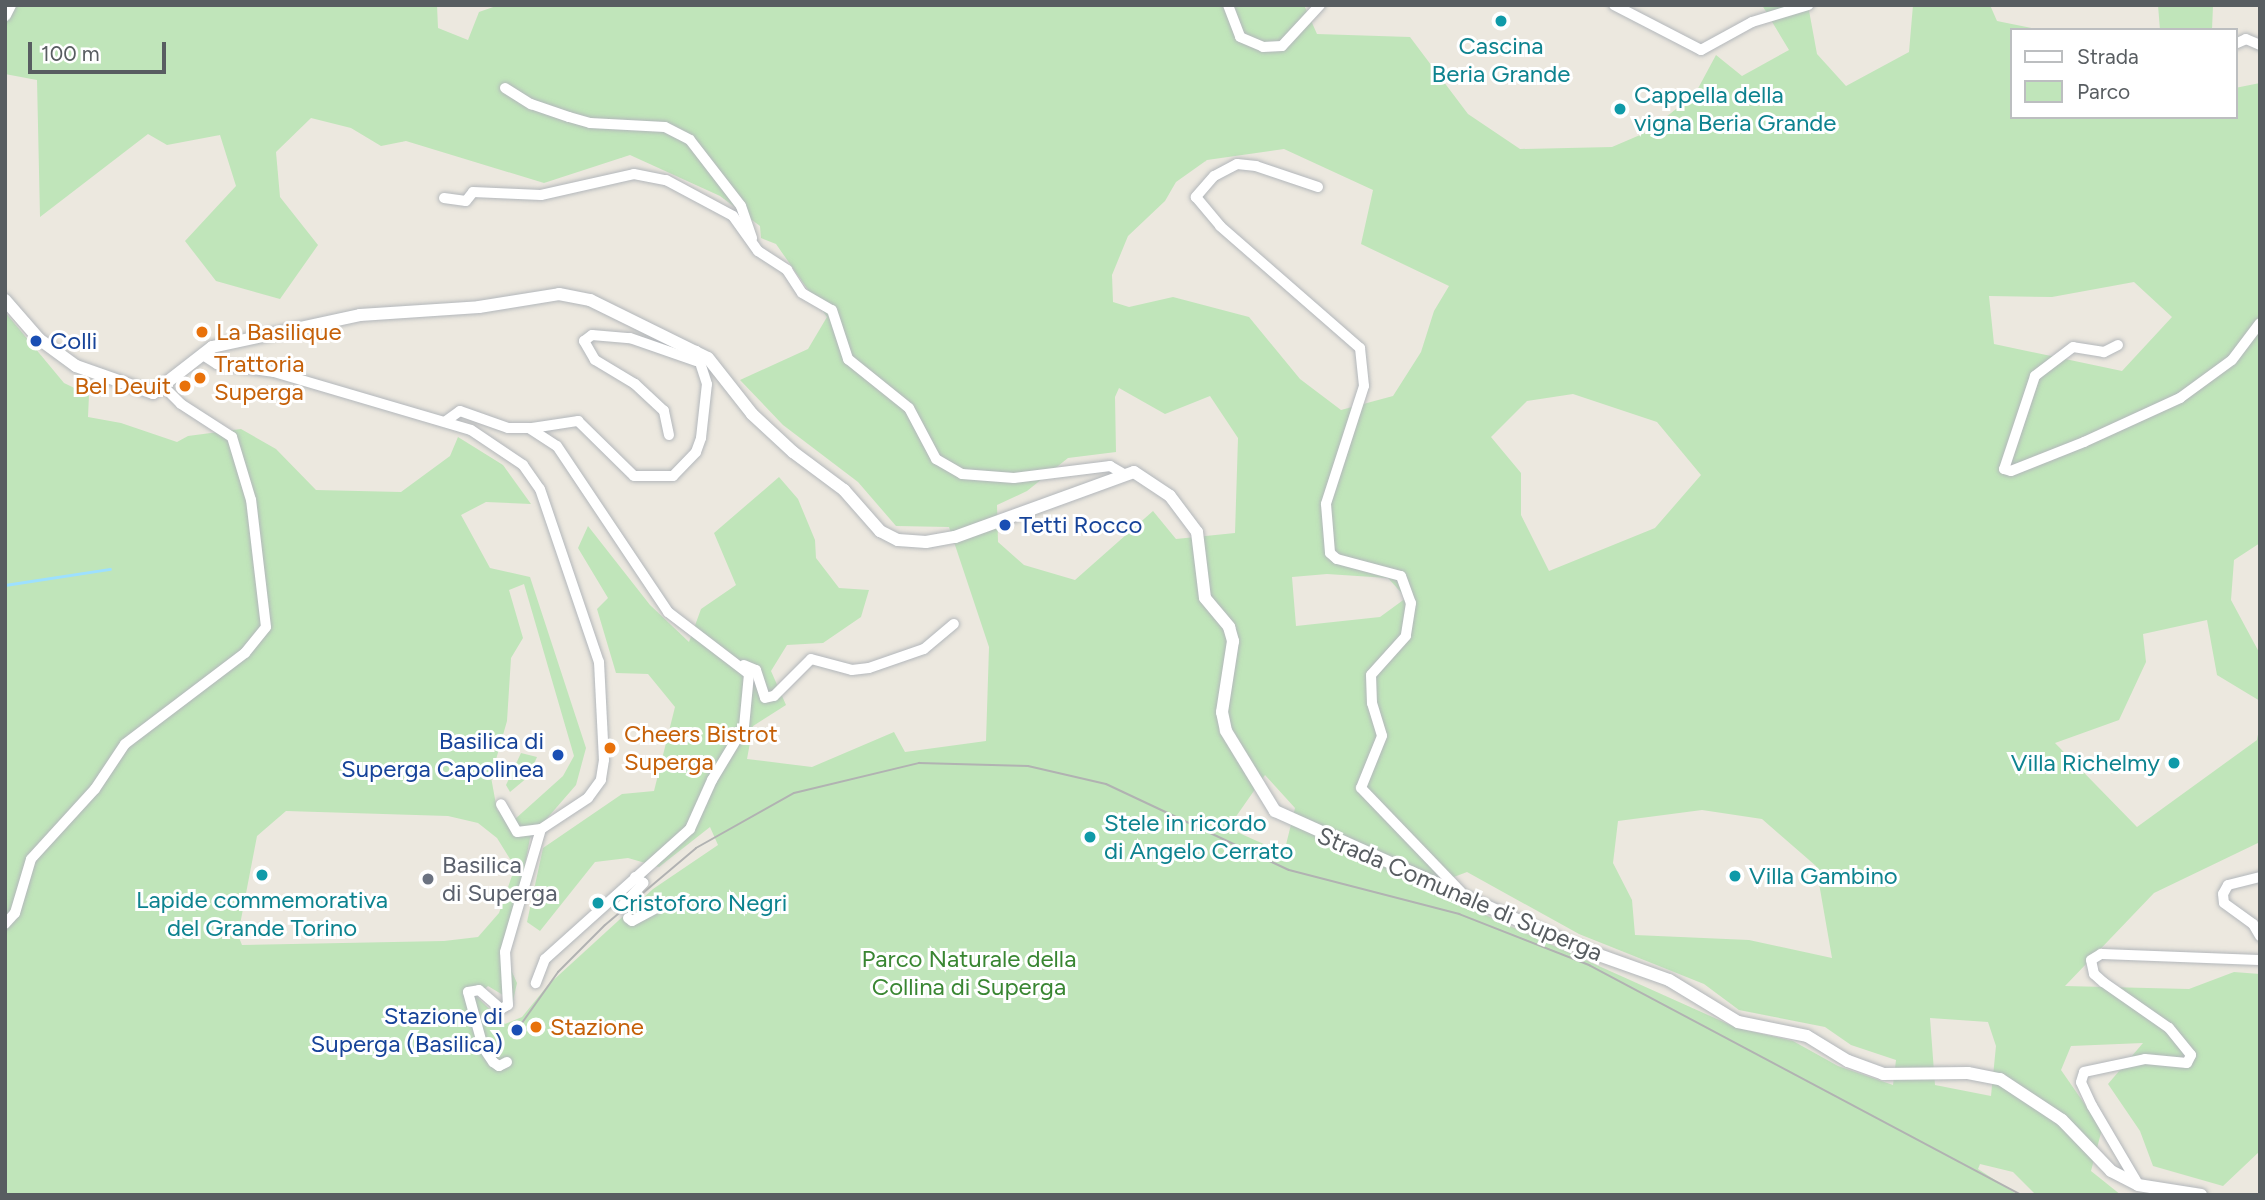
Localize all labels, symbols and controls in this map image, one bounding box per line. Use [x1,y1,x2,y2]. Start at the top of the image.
marker: Cascina Beria Grande [1493,13,1509,29]
scale bar [32,28,170,72]
legend [2010,28,2237,119]
place label: Cascina Beria Grande [1432,32,1570,88]
text: 100 m [41,41,100,66]
text: Strada [2077,44,2139,69]
text: Parco [2077,79,2130,104]
place label: Cappella della vigna Beria Grande [1634,81,1836,137]
marker: Cappella della vigna Beria Grande [1612,101,1628,117]
place label: La Basilique [216,318,342,346]
marker: La Basilique [194,324,210,340]
place label: Colli [50,327,97,355]
marker: Colli [28,333,44,349]
place label: Trattoria Superga [214,350,304,406]
marker: Trattoria Superga [192,370,208,386]
place label: Bel Deuit [74,372,171,400]
marker: Bel Deuit [177,378,193,394]
place label: Tetti Rocco [1019,511,1142,539]
marker: Tetti Rocco [997,517,1013,533]
place label: Cheers Bistrot Superga [624,720,778,776]
place label: Basilica di Superga Capolinea [341,727,544,783]
marker: Cheers Bistrot Superga [602,740,618,756]
marker: Basilica di Superga Capolinea [550,747,566,763]
place label: Villa Richelmy [2011,749,2160,777]
marker: Villa Richelmy [2166,755,2182,771]
place label: Stele in ricordo di Angelo Cerrato [1104,809,1293,865]
street label: Strada Comunale di Superga [1313,821,1607,967]
marker: Stele in ricordo di Angelo Cerrato [1082,829,1098,845]
place label: Basilica di Superga [442,851,557,907]
place label: Villa Gambino [1749,862,1898,890]
marker: Lapide commemorativa del Grande Torino [254,867,270,883]
marker: Villa Gambino [1727,868,1743,884]
marker: Basilica di Superga [420,871,436,887]
place label: Lapide commemorativa del Grande Torino [136,886,388,942]
place label: Cristoforo Negri [612,889,787,917]
marker: Cristoforo Negri [590,895,606,911]
park label: Parco Naturale della Collina di Superga [862,945,1076,1001]
place label: Stazione di Superga (Basilica) [311,1002,503,1058]
place label: Stazione [550,1013,644,1041]
marker: Stazione [528,1019,544,1035]
marker: Stazione di Superga (Basilica) [509,1022,525,1038]

